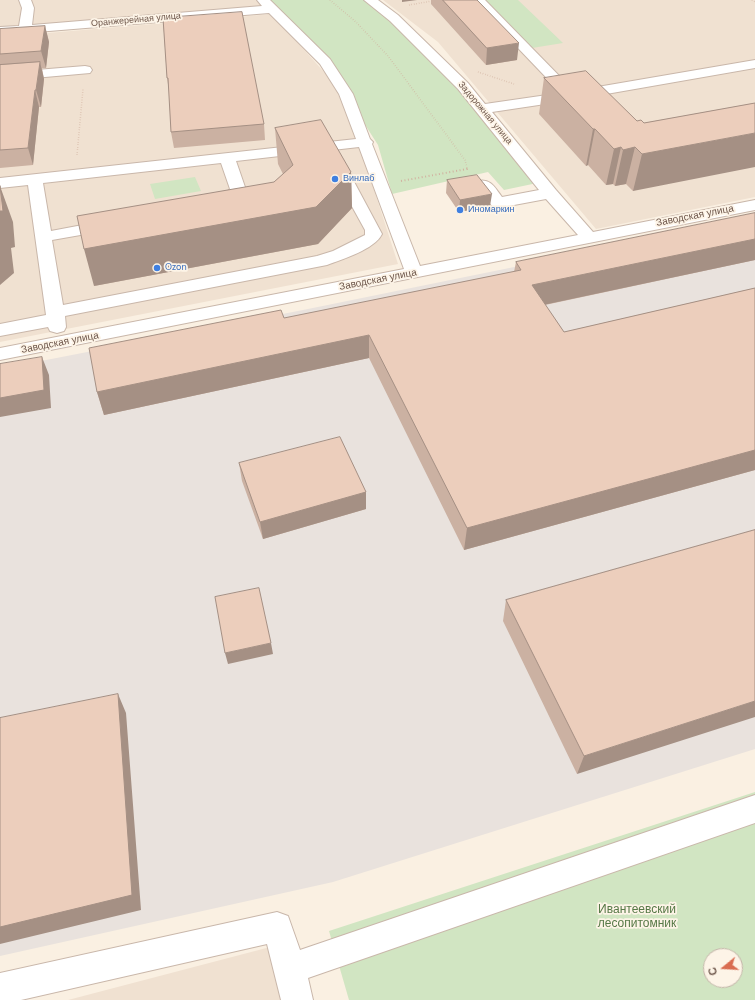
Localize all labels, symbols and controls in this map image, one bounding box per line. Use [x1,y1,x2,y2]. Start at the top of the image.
street label: Оранжерейная улица [91,11,181,29]
street label: Задорожная улица [456,79,514,147]
marker: Винлаб [330,174,340,184]
place label: Винлаб [343,174,374,184]
street label: Заводская улица [655,203,735,229]
marker: Иномаркин [455,205,465,215]
place label: Иномаркин [468,205,515,215]
marker: Ozon [152,263,162,273]
place label: Ozon [165,263,187,273]
street label: Заводская улица [338,267,418,293]
street label: Заводская улица [20,330,100,356]
park label: Ивантеевский лесопитомник [598,903,676,931]
north arrow [703,948,743,988]
text: С [705,965,720,977]

